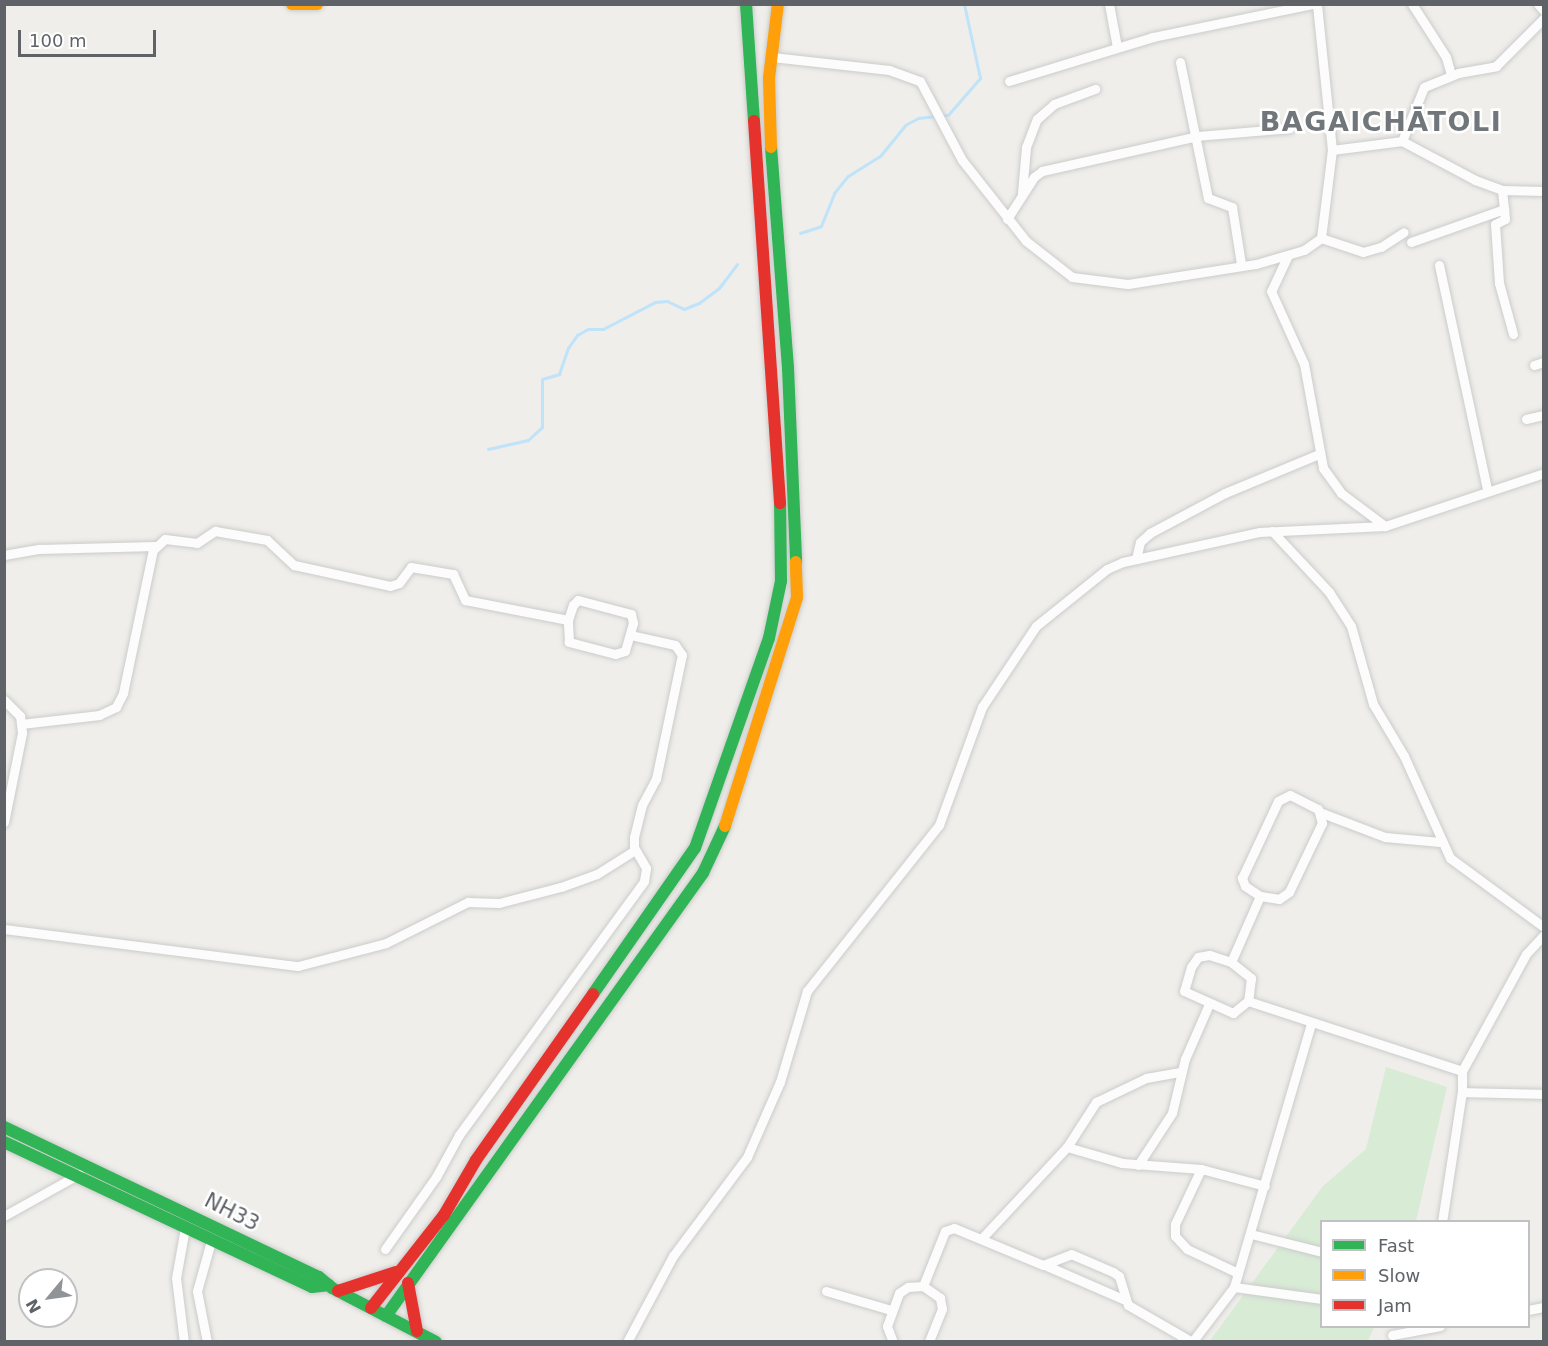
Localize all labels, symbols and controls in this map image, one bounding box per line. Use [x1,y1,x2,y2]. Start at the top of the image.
scale bar [21,18,159,56]
text: 100 m [29,30,87,51]
district label: BAGAICHĀTOLI [1260,106,1502,138]
street label: NH33 [200,1188,264,1236]
legend [1320,1220,1530,1328]
text: Fast [1378,1235,1414,1256]
text: Slow [1378,1265,1420,1286]
north arrow [18,1268,78,1328]
text: Jam [1378,1295,1412,1316]
text: N [22,1296,45,1316]

